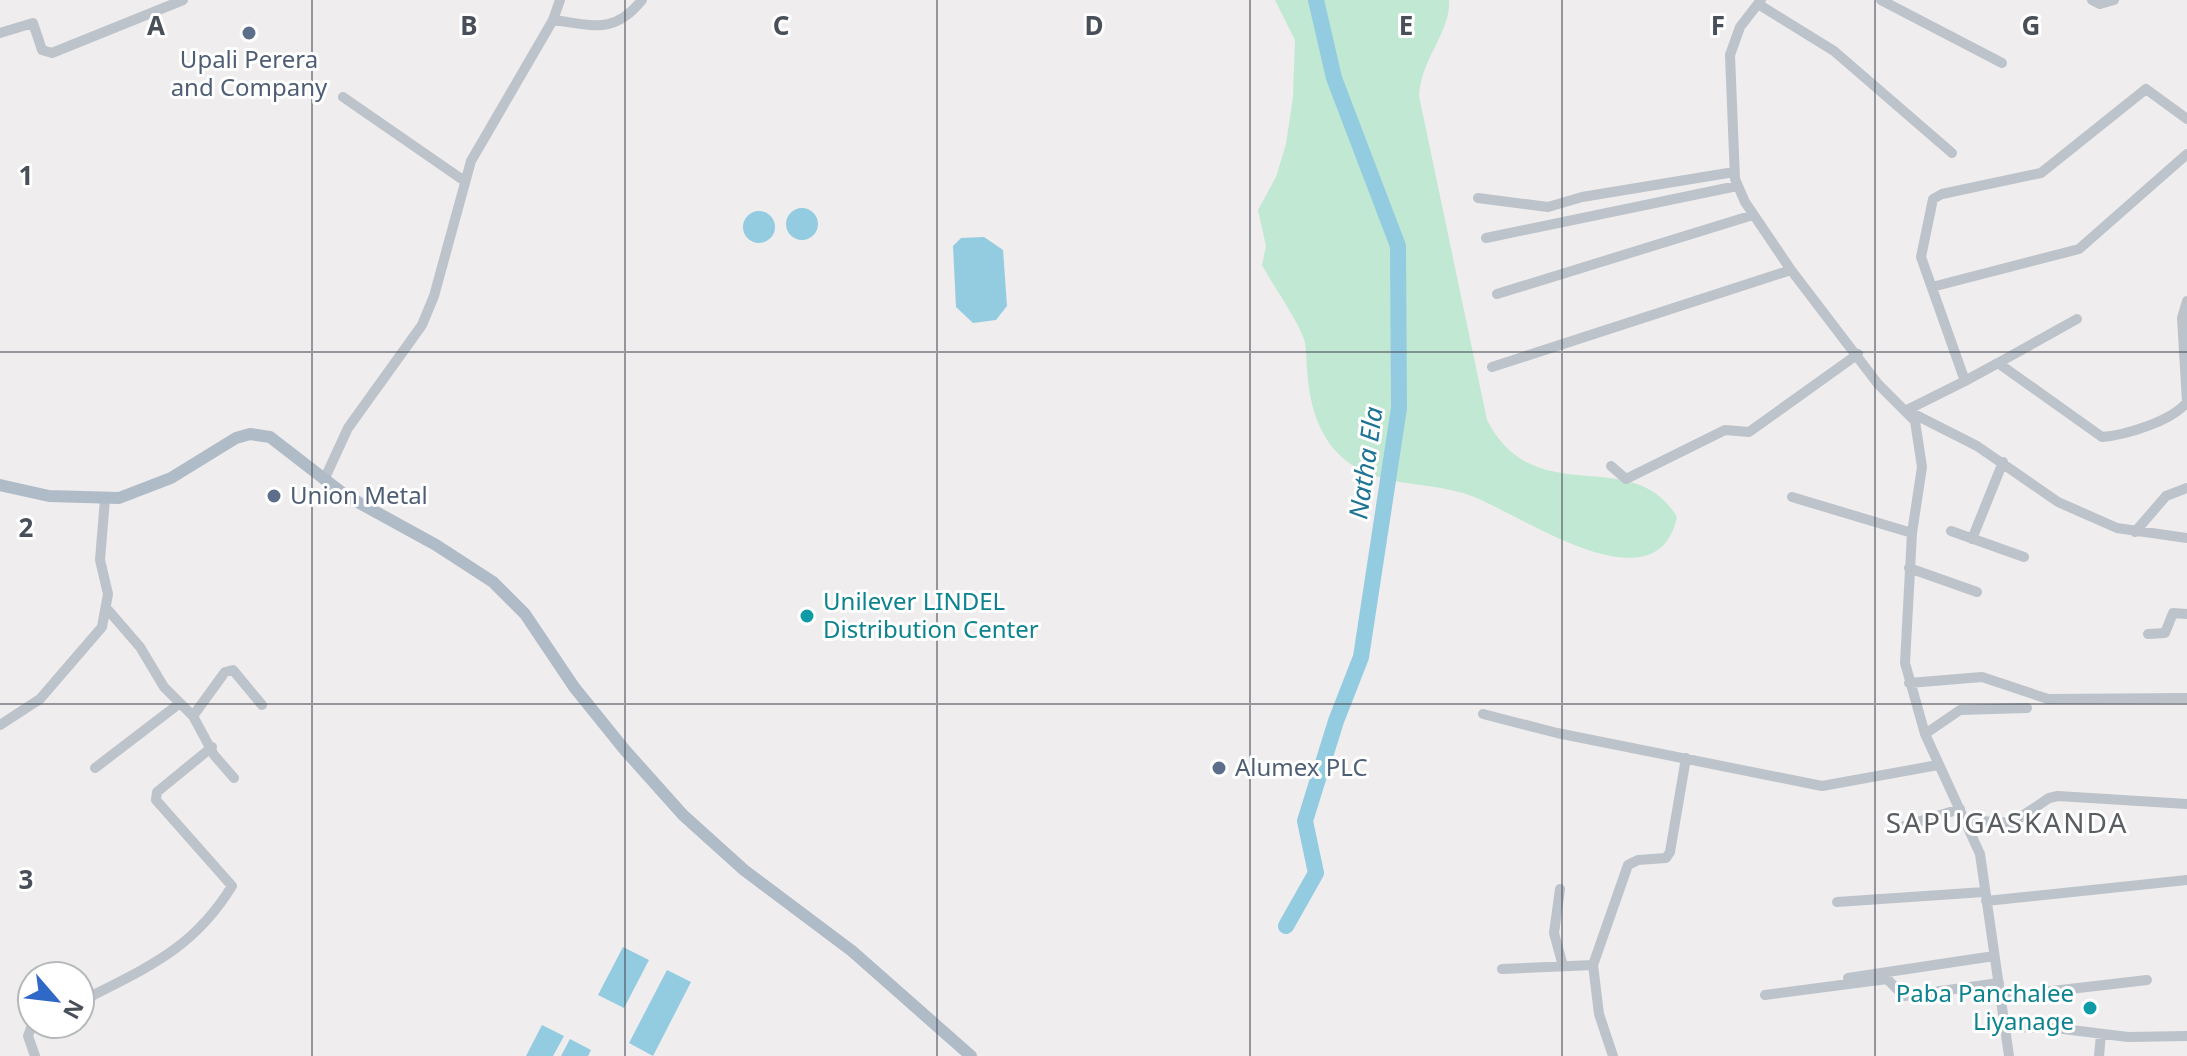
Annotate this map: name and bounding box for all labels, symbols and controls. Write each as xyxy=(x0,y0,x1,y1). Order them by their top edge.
text: A xyxy=(147,7,165,43)
text: B xyxy=(460,7,478,43)
text: C xyxy=(773,7,789,43)
text: D xyxy=(1084,7,1104,43)
text: E xyxy=(1399,7,1413,43)
text: F xyxy=(1711,7,1725,43)
text: G xyxy=(2022,7,2040,43)
marker: Upali Perera and Company xyxy=(240,24,258,42)
place label: Upali Perera and Company xyxy=(171,42,328,103)
text: 1 xyxy=(19,157,33,193)
water label: Natha Ela xyxy=(1339,404,1391,521)
place label: Union Metal xyxy=(290,478,428,511)
marker: Union Metal xyxy=(265,487,283,505)
text: 2 xyxy=(19,509,34,545)
place label: Unilever LINDEL Distribution Center xyxy=(823,584,1039,645)
marker: Unilever LINDEL Distribution Center xyxy=(798,607,816,625)
place label: Alumex PLC xyxy=(1235,750,1368,783)
marker: Alumex PLC xyxy=(1210,759,1228,777)
district label: SAPUGASKANDA xyxy=(1886,803,2128,841)
text: 3 xyxy=(19,861,33,897)
north arrow xyxy=(16,960,96,1040)
place label: Paba Panchalee Liyanage xyxy=(1896,976,2074,1037)
text: N xyxy=(57,995,92,1025)
marker: Paba Panchalee Liyanage xyxy=(2081,999,2099,1017)

